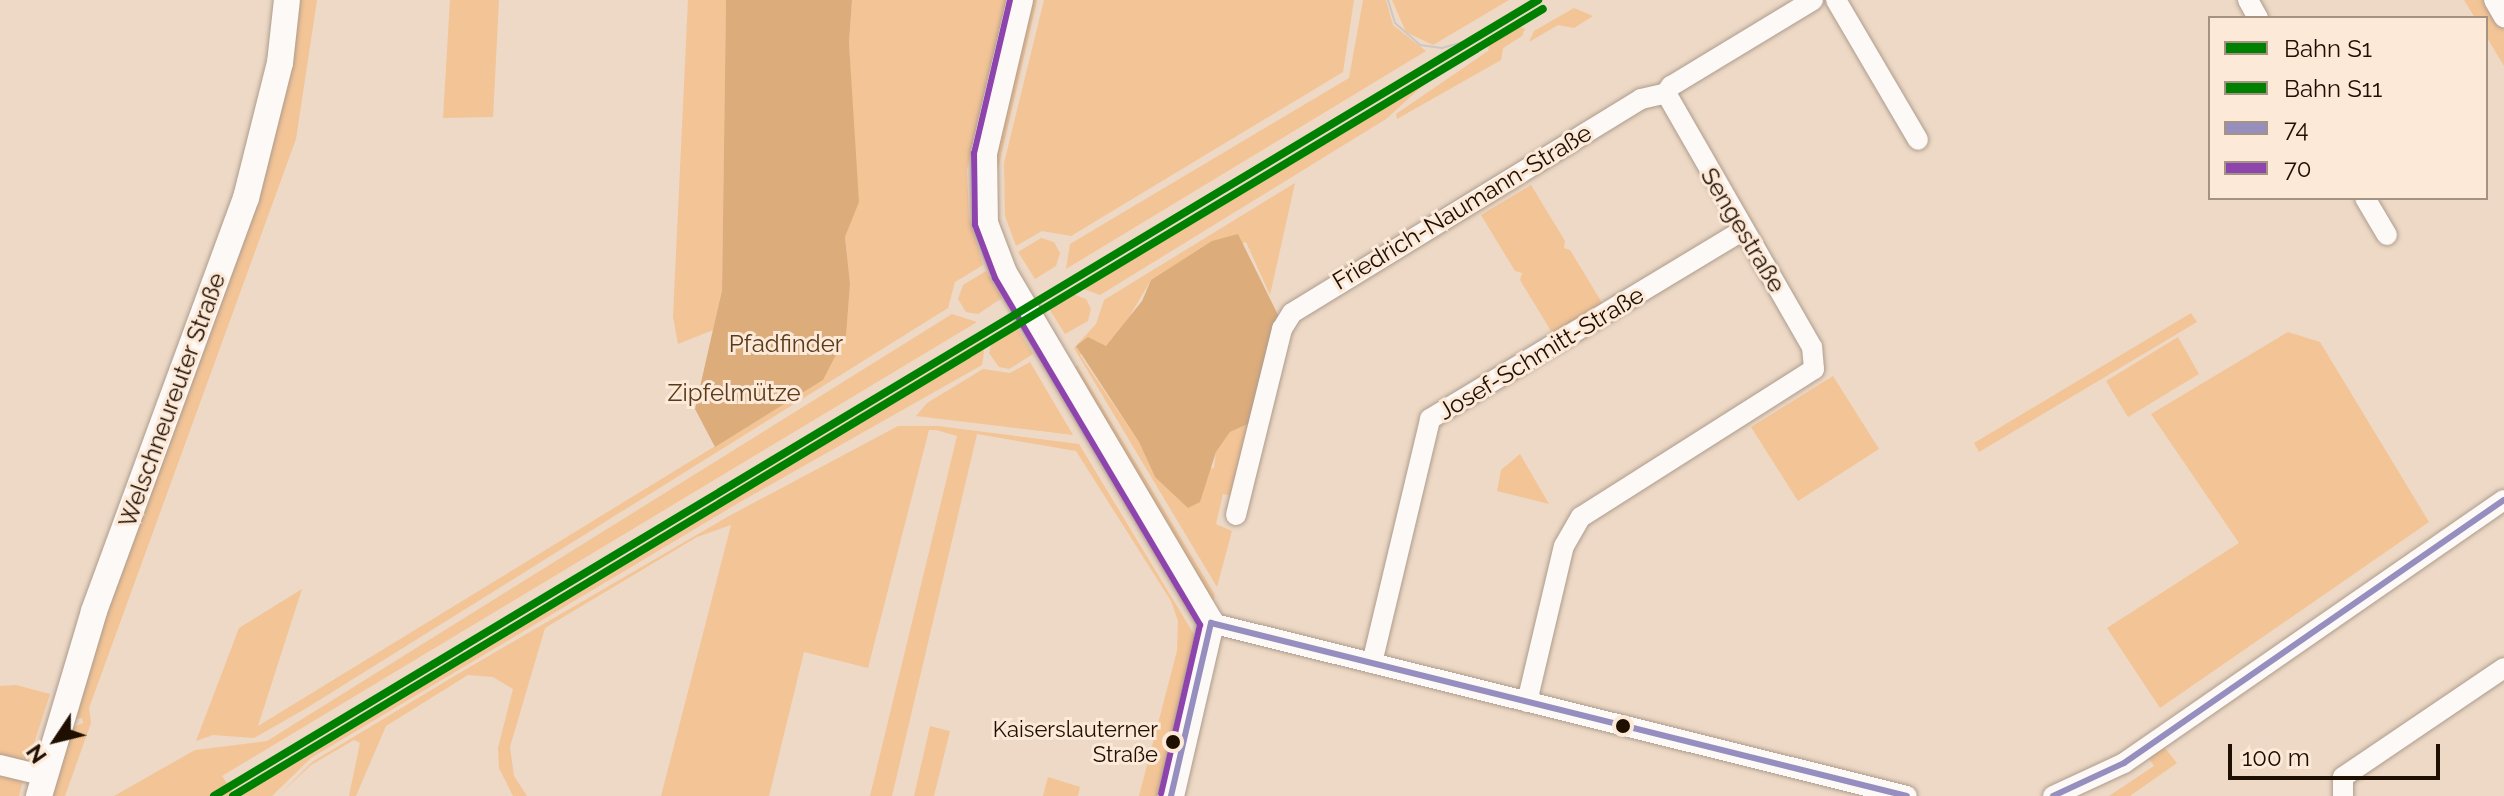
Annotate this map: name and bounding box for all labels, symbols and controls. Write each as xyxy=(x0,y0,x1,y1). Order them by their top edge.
legend xyxy=(2208,16,2488,200)
text: Bahn S1 xyxy=(2284,34,2372,63)
text: Bahn S11 xyxy=(2284,74,2382,103)
text: 74 xyxy=(2284,114,2309,143)
street label: Friedrich-Naumann-Straße xyxy=(1327,118,1597,296)
text: 70 xyxy=(2284,154,2311,183)
street label: Sengestraße xyxy=(1695,163,1791,297)
street label: Welschneureuter Straße xyxy=(112,269,232,531)
street label: Josef-Schmitt-Straße xyxy=(1433,280,1649,426)
park label: Pfadfinder xyxy=(729,330,843,358)
park label: Zipfelmütze xyxy=(667,379,801,407)
north arrow xyxy=(16,700,96,780)
place label: Kaiserslauterner Straße xyxy=(993,716,1158,768)
unlabelled marker xyxy=(1615,718,1631,734)
scale bar xyxy=(2232,728,2444,778)
marker: Kaiserslauterner Straße xyxy=(1165,734,1181,750)
text: N xyxy=(21,739,52,768)
text: 100 m xyxy=(2242,743,2310,772)

